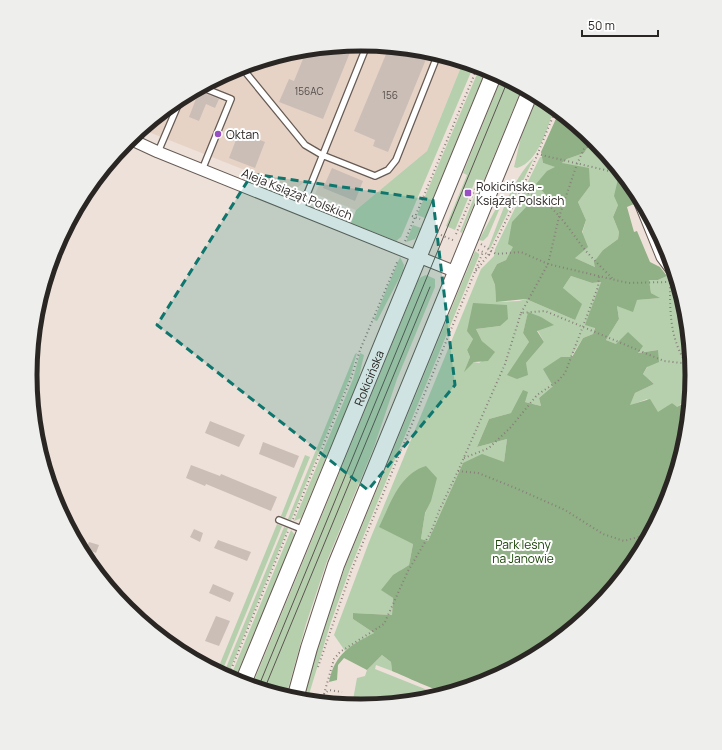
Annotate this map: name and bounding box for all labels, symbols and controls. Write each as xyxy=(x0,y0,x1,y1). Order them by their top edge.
scale bar xyxy=(582,12,658,38)
text: 50 m xyxy=(588,17,615,34)
house number: 156AC xyxy=(294,84,324,98)
house number: 156 xyxy=(382,88,398,102)
place label: Oktan xyxy=(226,126,259,143)
marker: Oktan xyxy=(213,129,223,139)
street label: Aleja Książąt Polskich xyxy=(239,164,355,224)
place label: Rokicińska - Książąt Polskich xyxy=(476,178,564,209)
marker: Rokicińska - Książąt Polskich xyxy=(463,188,473,198)
street label: Rokicińska xyxy=(350,347,388,408)
park label: Park leśny na Janowie xyxy=(492,536,554,567)

